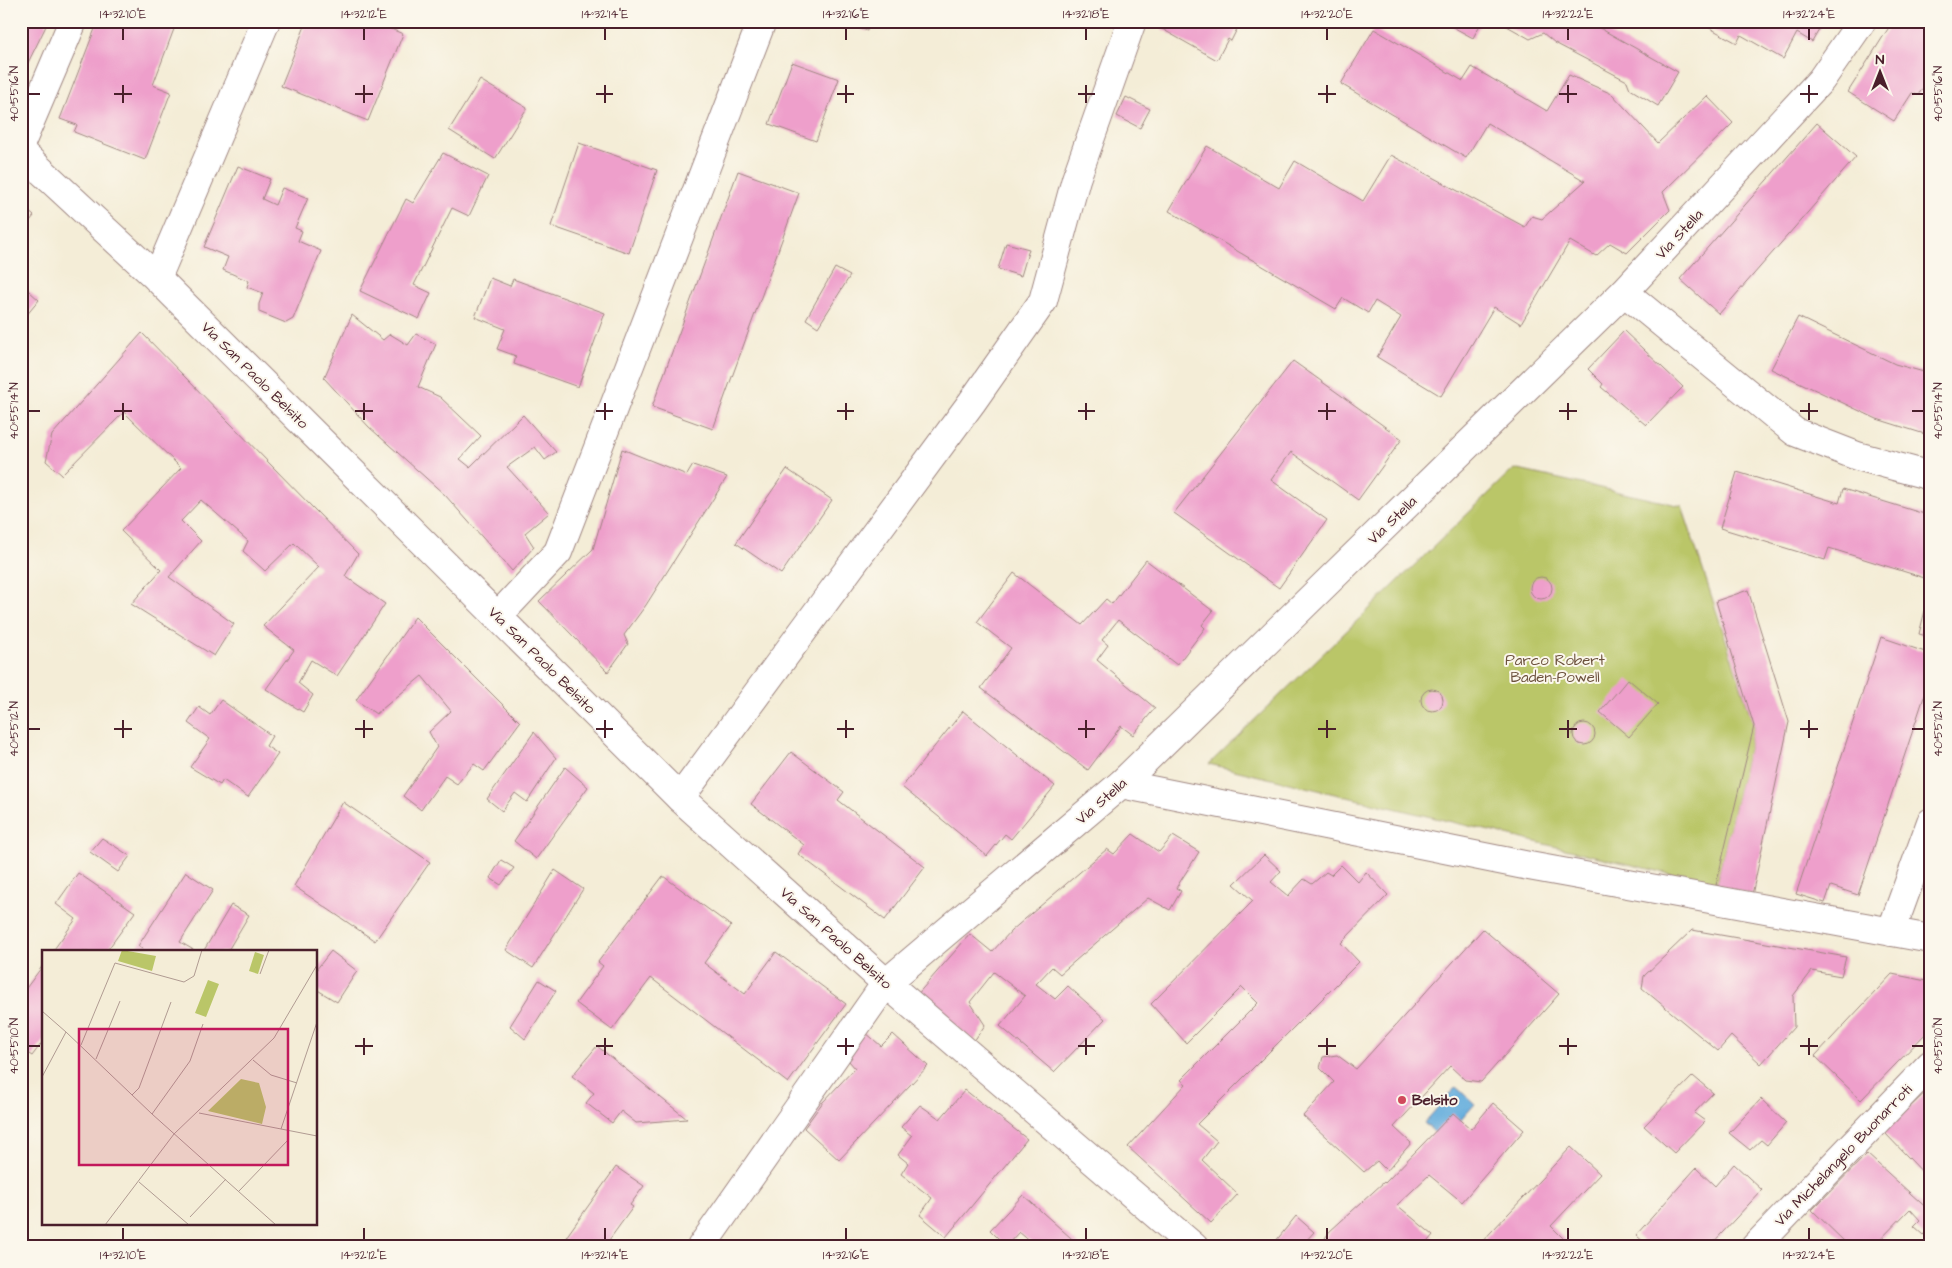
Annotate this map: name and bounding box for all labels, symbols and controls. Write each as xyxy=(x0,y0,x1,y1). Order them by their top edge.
text: 14°32'10"E xyxy=(100,6,146,23)
text: 14°32'12"E xyxy=(341,6,387,23)
text: 14°32'14"E xyxy=(582,6,628,23)
text: 14°32'16"E xyxy=(823,6,869,23)
text: 14°32'18"E xyxy=(1063,6,1109,23)
text: 14°32'20"E xyxy=(1301,6,1353,23)
text: 14°32'22"E xyxy=(1543,6,1593,23)
text: 14°32'24"E xyxy=(1783,6,1835,23)
north arrow xyxy=(1854,48,1904,98)
text: N xyxy=(1876,50,1885,70)
text: 40°55'16"N xyxy=(6,65,23,122)
text: 40°55'16"N xyxy=(1930,65,1947,122)
street label: Via Stella xyxy=(1651,204,1708,264)
street label: Via San Paolo Belsito xyxy=(196,317,313,434)
text: 40°55'14"N xyxy=(6,382,23,440)
text: 40°55'14"N xyxy=(1930,382,1947,440)
street label: Via Stella xyxy=(1363,491,1422,549)
street label: Via San Paolo Belsito xyxy=(483,602,600,719)
park label: Parco Robert Baden-Powell xyxy=(1505,650,1605,688)
text: 40°55'12"N xyxy=(6,700,23,757)
text: 40°55'12"N xyxy=(1930,700,1947,757)
street label: Via Stella xyxy=(1071,773,1132,829)
street label: Via San Paolo Belsito xyxy=(775,882,897,995)
inset map xyxy=(42,950,318,1226)
text: 40°55'10"N xyxy=(6,1017,23,1074)
text: 40°55'10"N xyxy=(1930,1017,1947,1074)
street label: Via Michelangelo Buonarroti xyxy=(1770,1079,1918,1232)
place label: Belsito xyxy=(1412,1090,1458,1111)
marker: Belsito xyxy=(1396,1094,1408,1106)
text: 14°32'10"E xyxy=(100,1247,146,1264)
text: 14°32'12"E xyxy=(341,1247,387,1264)
text: 14°32'14"E xyxy=(582,1247,628,1264)
text: 14°32'16"E xyxy=(823,1247,869,1264)
text: 14°32'18"E xyxy=(1063,1247,1109,1264)
text: 14°32'20"E xyxy=(1301,1247,1353,1264)
text: 14°32'22"E xyxy=(1543,1247,1593,1264)
text: 14°32'24"E xyxy=(1783,1247,1835,1264)

